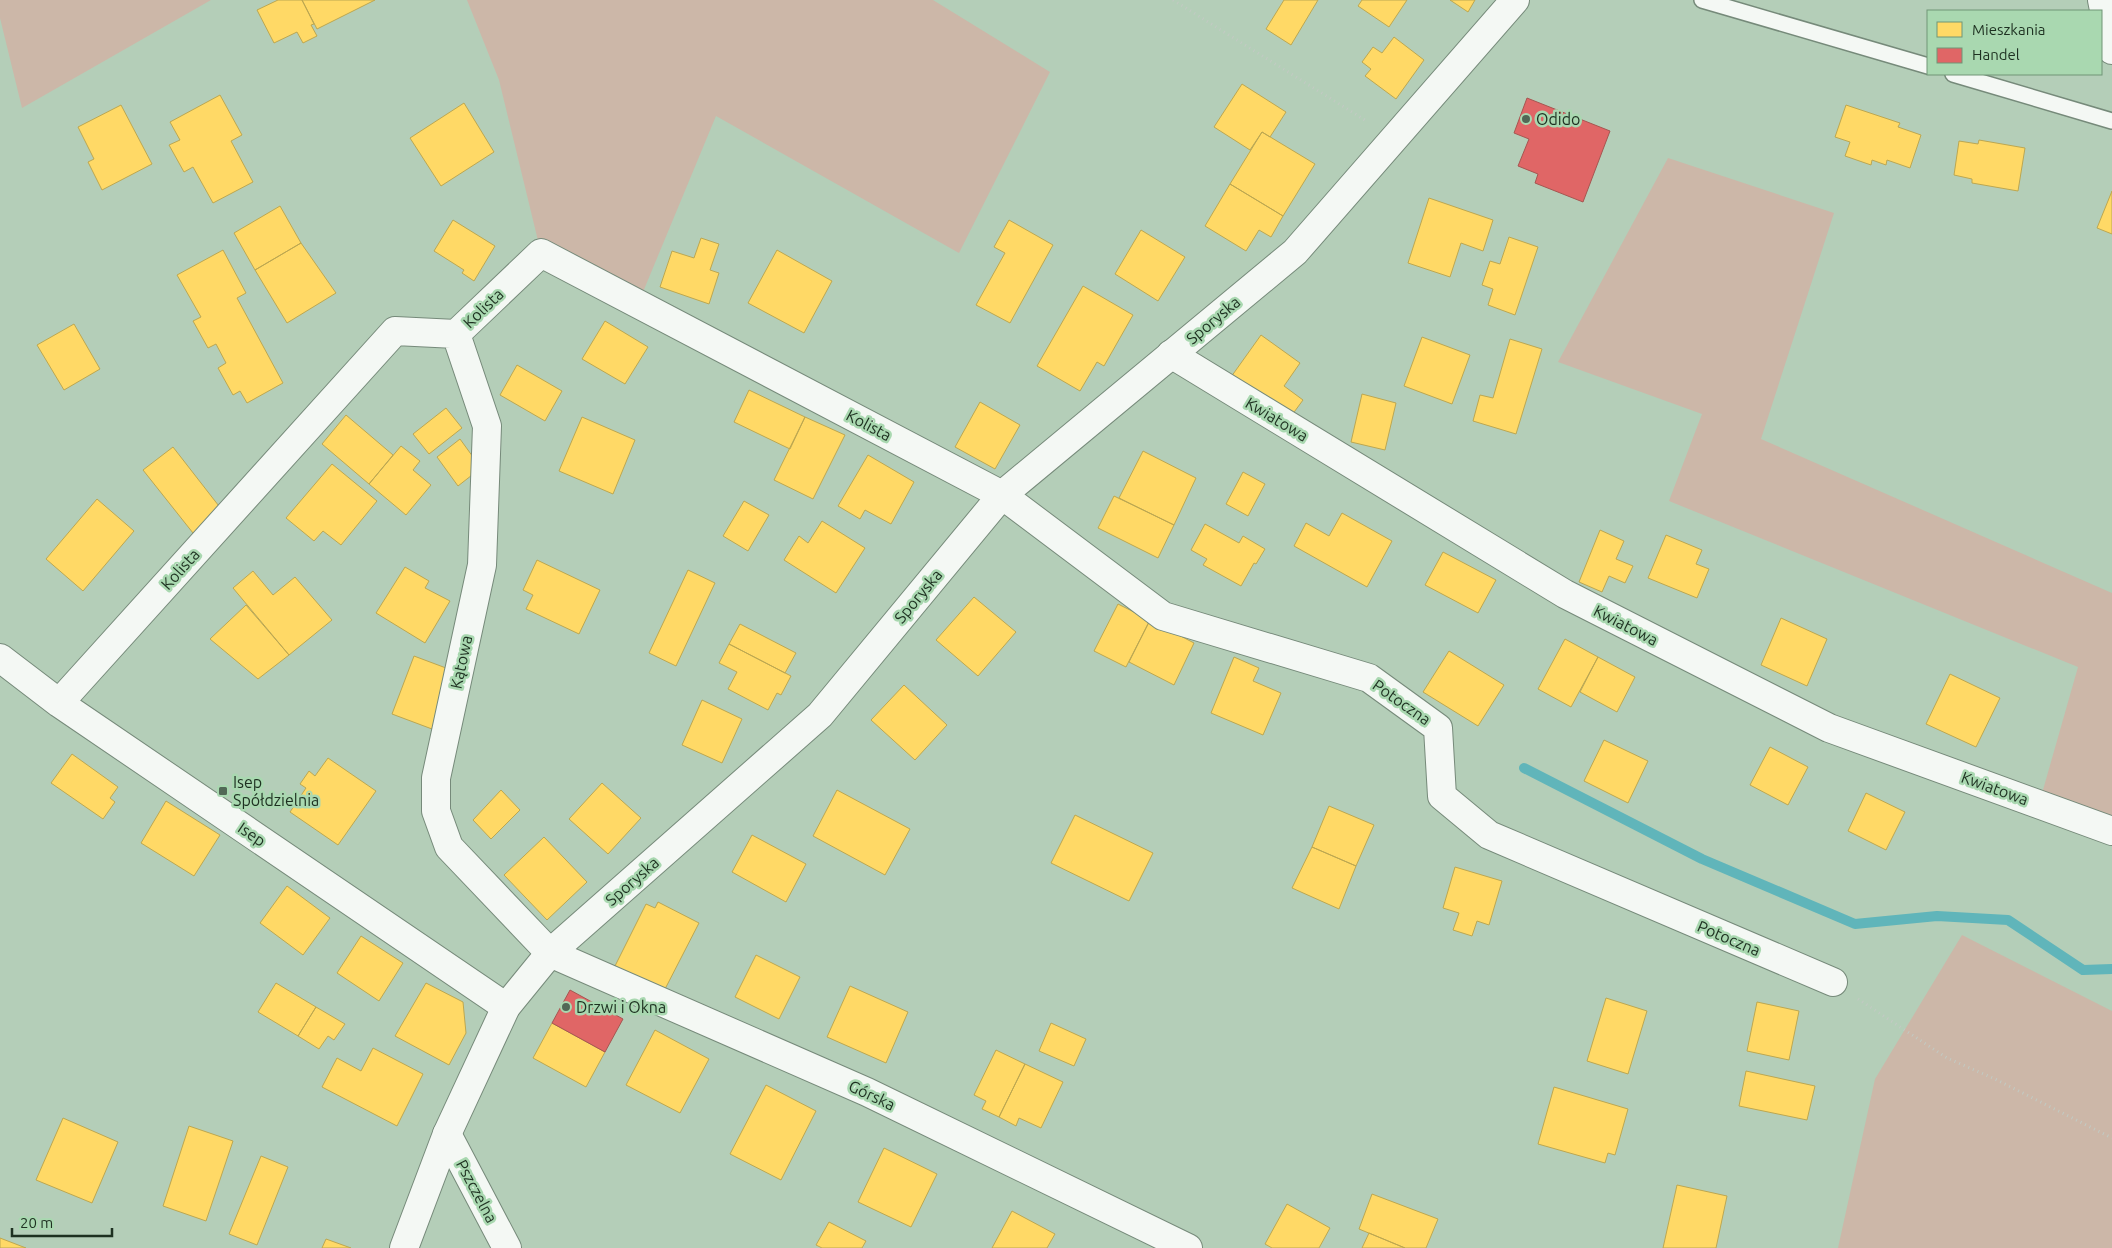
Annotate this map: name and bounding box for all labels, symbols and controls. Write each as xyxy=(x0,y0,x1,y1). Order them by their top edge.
legend xyxy=(1927,10,2102,75)
text: Mieszkania xyxy=(1972,21,2046,38)
text: Handel xyxy=(1972,46,2020,63)
place label: Odido xyxy=(1536,110,1580,128)
marker: Odido xyxy=(1520,113,1532,125)
street label: Kolista xyxy=(459,285,507,331)
street label: Sporyska xyxy=(1183,292,1243,348)
street label: Kwiatowa xyxy=(1242,393,1312,445)
street label: Kolista xyxy=(843,406,895,444)
street label: Kolista xyxy=(157,545,203,593)
street label: Sporyska xyxy=(890,566,946,626)
street label: Kwiatowa xyxy=(1591,601,1661,649)
street label: Kątowa xyxy=(447,634,475,690)
street label: Potoczna xyxy=(1370,676,1434,728)
street label: Kwiatowa xyxy=(1959,768,2031,808)
place label: Isep Spółdzielnia xyxy=(233,773,319,809)
marker: Isep Spółdzielnia xyxy=(217,785,229,797)
street label: Isep xyxy=(235,818,269,850)
street label: Sporyska xyxy=(602,853,662,909)
street label: Potoczna xyxy=(1695,917,1763,959)
place label: Drzwi i Okna xyxy=(576,998,666,1016)
marker: Drzwi i Okna xyxy=(560,1001,572,1013)
street label: Górska xyxy=(846,1076,898,1114)
street label: Pszczelna xyxy=(453,1156,501,1226)
scale bar xyxy=(12,1206,112,1238)
text: 20 m xyxy=(20,1214,53,1231)

